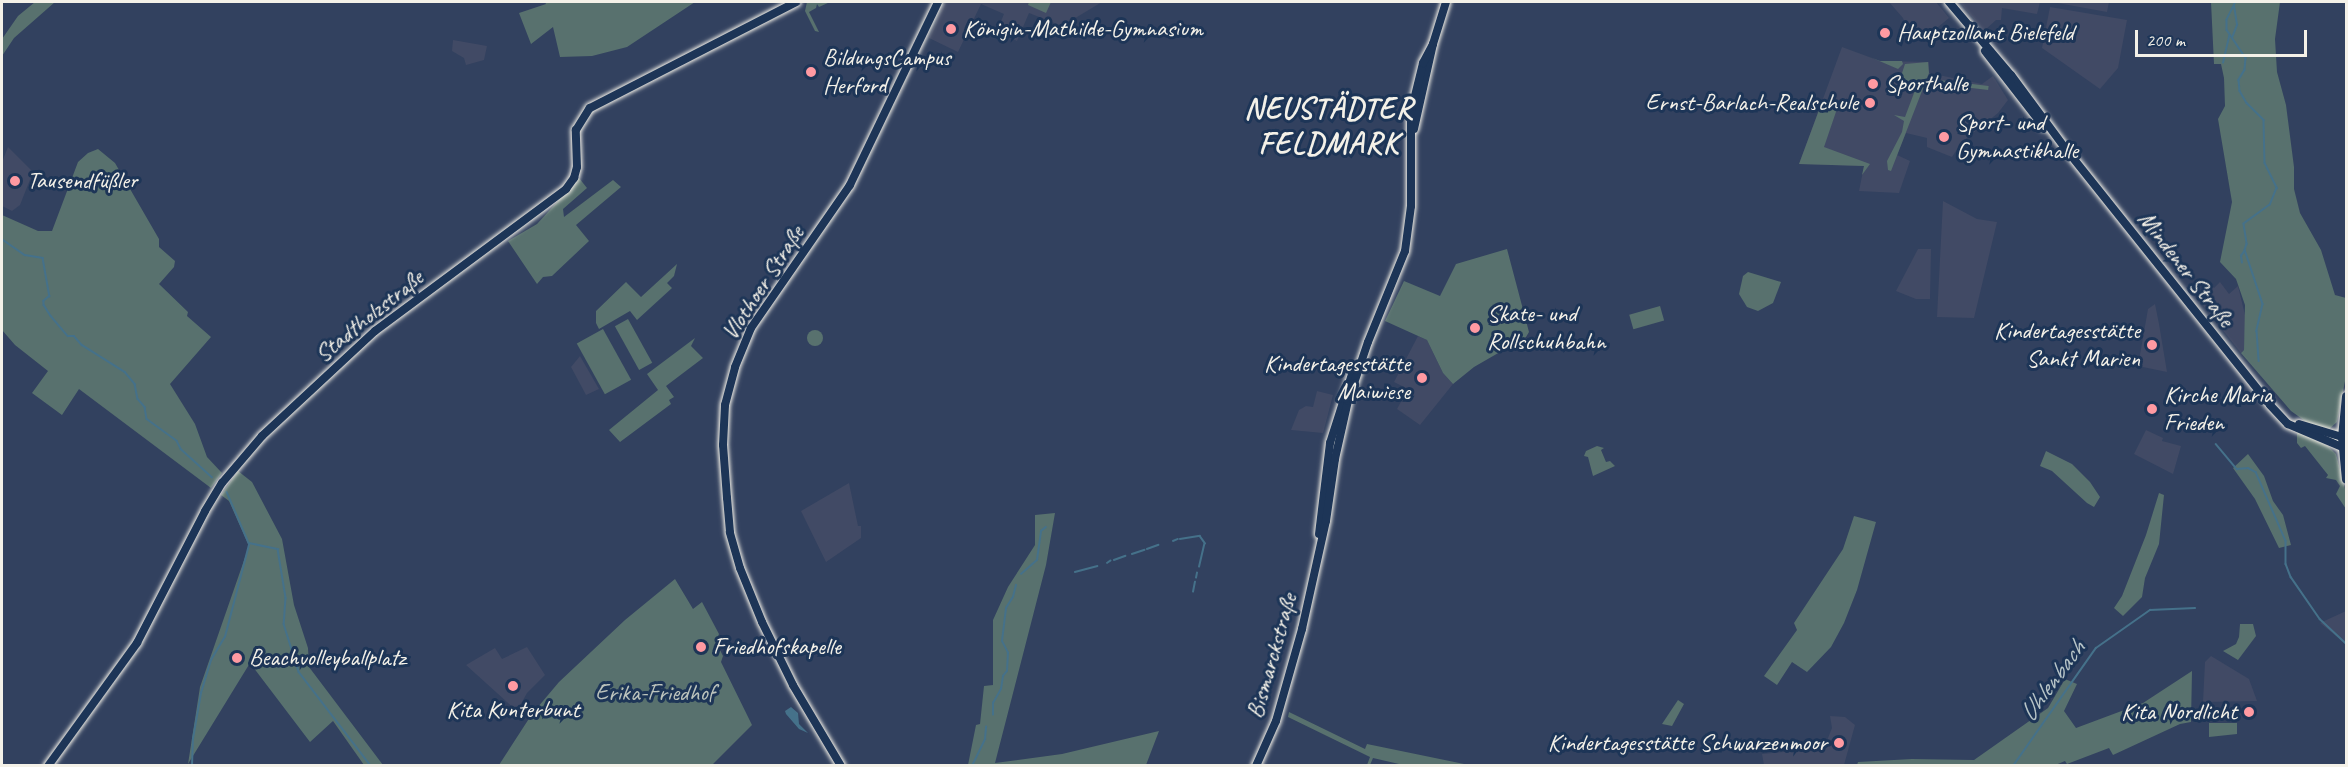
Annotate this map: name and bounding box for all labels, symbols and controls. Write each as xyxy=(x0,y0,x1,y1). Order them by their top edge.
place label: Königin-Mathilde-Gymnasium xyxy=(963,15,1203,43)
scale bar xyxy=(2138,18,2310,56)
place label: Hauptzollamt Bielefeld xyxy=(1897,19,2074,47)
marker: Königin-Mathilde-Gymnasium xyxy=(944,22,958,36)
marker: Hauptzollamt Bielefeld xyxy=(1878,26,1892,40)
text: 200 m xyxy=(2146,29,2185,51)
place label: BildungsCampus Herford xyxy=(823,44,951,100)
marker: BildungsCampus Herford xyxy=(804,65,818,79)
place label: Sporthalle xyxy=(1885,70,1967,98)
marker: Sporthalle xyxy=(1866,77,1880,91)
place label: Ernst-Barlach-Realschule xyxy=(1646,89,1858,117)
district label: NEUSTÄDTER FELDMARK xyxy=(1244,90,1414,160)
marker: Ernst-Barlach-Realschule xyxy=(1863,96,1877,110)
place label: Sport- und Gymnastikhalle xyxy=(1956,109,2078,165)
marker: Sport- und Gymnastikhalle xyxy=(1937,130,1951,144)
place label: Tausendfüßler xyxy=(27,167,137,195)
marker: Tausendfüßler xyxy=(8,174,22,188)
street label: Mindener Straße xyxy=(2132,205,2240,333)
street label: Vlothoer Straße xyxy=(715,220,811,346)
street label: Stadtholzstraße xyxy=(309,264,429,368)
place label: Skate- und Rollschuhbahn xyxy=(1487,300,1606,356)
place label: Kindertagesstätte Sankt Marien xyxy=(1994,317,2140,373)
marker: Skate- und Rollschuhbahn xyxy=(1468,321,1482,335)
marker: Kindertagesstätte Sankt Marien xyxy=(2145,338,2159,352)
place label: Kindertagesstätte Maiwiese xyxy=(1264,350,1410,406)
marker: Kindertagesstätte Maiwiese xyxy=(1415,371,1429,385)
place label: Kirche Maria Frieden xyxy=(2164,381,2273,437)
marker: Kirche Maria Frieden xyxy=(2145,402,2159,416)
street label: Bismarckstraße xyxy=(1240,590,1304,722)
place label: Friedhofskapelle xyxy=(713,633,841,661)
water label: Uhlenbach xyxy=(2012,634,2092,728)
marker: Friedhofskapelle xyxy=(694,640,708,654)
place label: Beachvolleyballplatz xyxy=(249,644,405,672)
marker: Beachvolleyballplatz xyxy=(230,651,244,665)
marker: Kita Kunterbunt xyxy=(506,679,520,693)
park label: Erika-Friedhof xyxy=(595,679,715,707)
place label: Kita Kunterbunt xyxy=(447,696,579,724)
place label: Kita Nordlicht xyxy=(2120,698,2237,726)
marker: Kita Nordlicht xyxy=(2242,705,2256,719)
place label: Kindertagesstätte Schwarzenmoor xyxy=(1548,729,1827,757)
marker: Kindertagesstätte Schwarzenmoor xyxy=(1832,736,1846,750)

